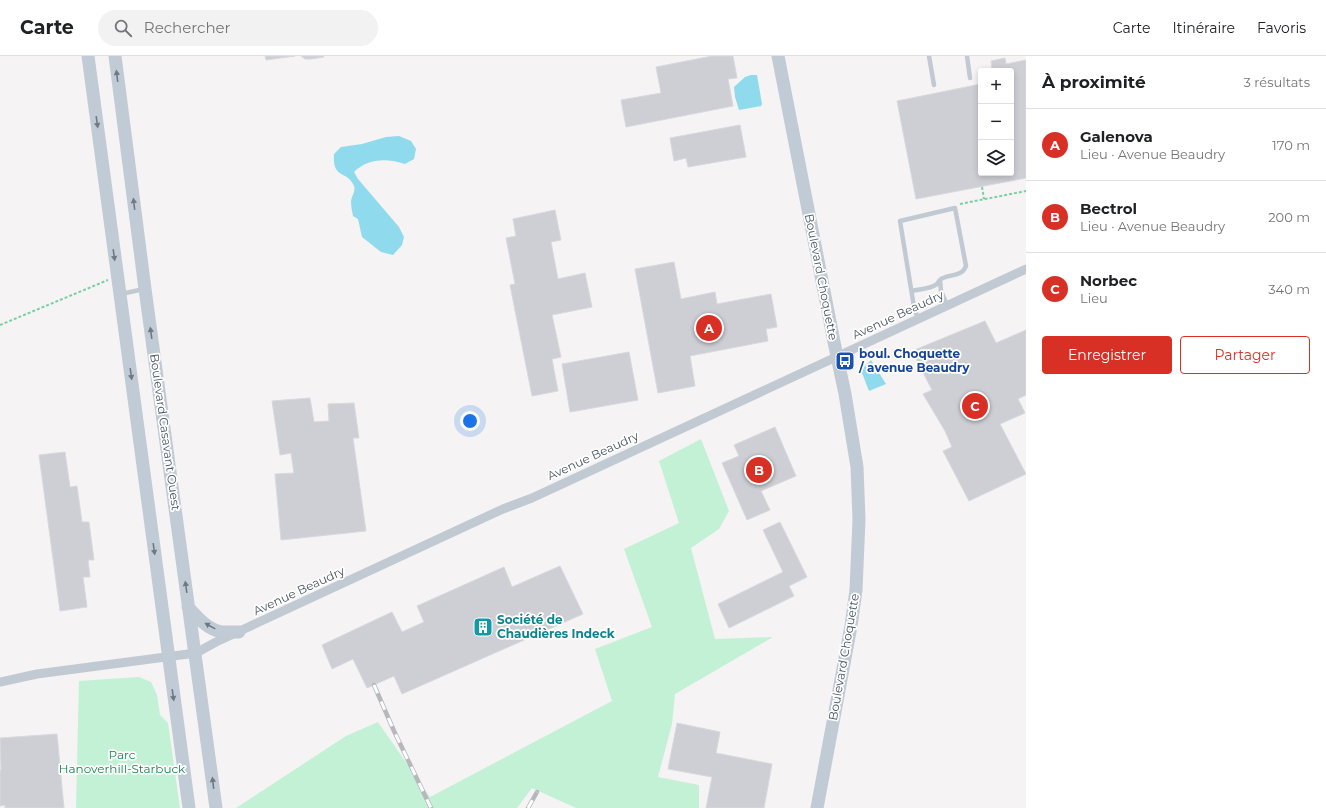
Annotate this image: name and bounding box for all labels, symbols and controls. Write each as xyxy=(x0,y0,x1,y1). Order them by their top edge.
search box xyxy=(98,10,378,46)
text: Carte xyxy=(20,16,74,39)
icon: search xyxy=(112,17,134,39)
text: Rechercher xyxy=(144,18,231,37)
text: Carte xyxy=(1113,19,1150,37)
text: Itinéraire xyxy=(1172,19,1235,37)
text: Favoris xyxy=(1257,19,1306,37)
map controls xyxy=(978,68,1014,176)
button: + xyxy=(978,68,1014,104)
one-way arrow xyxy=(114,70,120,82)
text: À proximité xyxy=(1042,72,1146,92)
text: 3 résultats xyxy=(1244,74,1310,90)
button: − xyxy=(978,104,1014,140)
one-way arrow xyxy=(94,116,100,128)
text: Galenova xyxy=(1080,127,1153,146)
text: A xyxy=(1050,137,1060,153)
text: 170 m xyxy=(1272,137,1310,153)
button: layers xyxy=(978,140,1014,176)
text: Lieu · Avenue Beaudry xyxy=(1080,146,1225,162)
one-way arrow xyxy=(131,198,137,211)
text: Bectrol xyxy=(1080,199,1137,218)
text: B xyxy=(1050,209,1060,225)
text: 200 m xyxy=(1268,209,1310,225)
street label: Boulevard Choquette xyxy=(802,212,841,341)
text: Lieu · Avenue Beaudry xyxy=(1080,218,1225,234)
one-way arrow xyxy=(111,249,117,261)
text: Norbec xyxy=(1080,271,1137,290)
text: C xyxy=(1050,281,1060,297)
text: 340 m xyxy=(1268,281,1310,297)
street label: Avenue Beaudry xyxy=(850,287,946,342)
text: Lieu xyxy=(1080,290,1108,306)
pin: A xyxy=(696,313,722,343)
one-way arrow xyxy=(148,327,154,339)
button: Enregistrer xyxy=(1042,336,1172,374)
button: Partager xyxy=(1180,336,1310,374)
place label: boul. Choquette / avenue Beaudry xyxy=(858,346,970,375)
bus stop icon: boul. Choquette / avenue Beaudry xyxy=(834,350,856,372)
street label: Boulevard Casavant Ouest xyxy=(147,353,184,511)
one-way arrow xyxy=(127,368,134,380)
pin: C xyxy=(962,391,988,421)
your location xyxy=(460,411,480,431)
street label: Avenue Beaudry xyxy=(545,428,641,483)
pin: B xyxy=(746,455,772,485)
one-way arrow xyxy=(151,543,157,555)
street label: Avenue Beaudry xyxy=(251,563,347,618)
one-way arrow xyxy=(182,581,189,593)
street label: Boulevard Choquette xyxy=(825,592,862,721)
place label: Société de Chaudières Indeck xyxy=(497,612,615,641)
building icon: Société de Chaudières Indeck xyxy=(472,616,494,638)
one-way arrow xyxy=(204,623,216,629)
one-way arrow xyxy=(170,689,177,701)
park label: Parc Hanoverhill-Starbuck xyxy=(59,747,186,776)
one-way arrow xyxy=(210,777,216,789)

